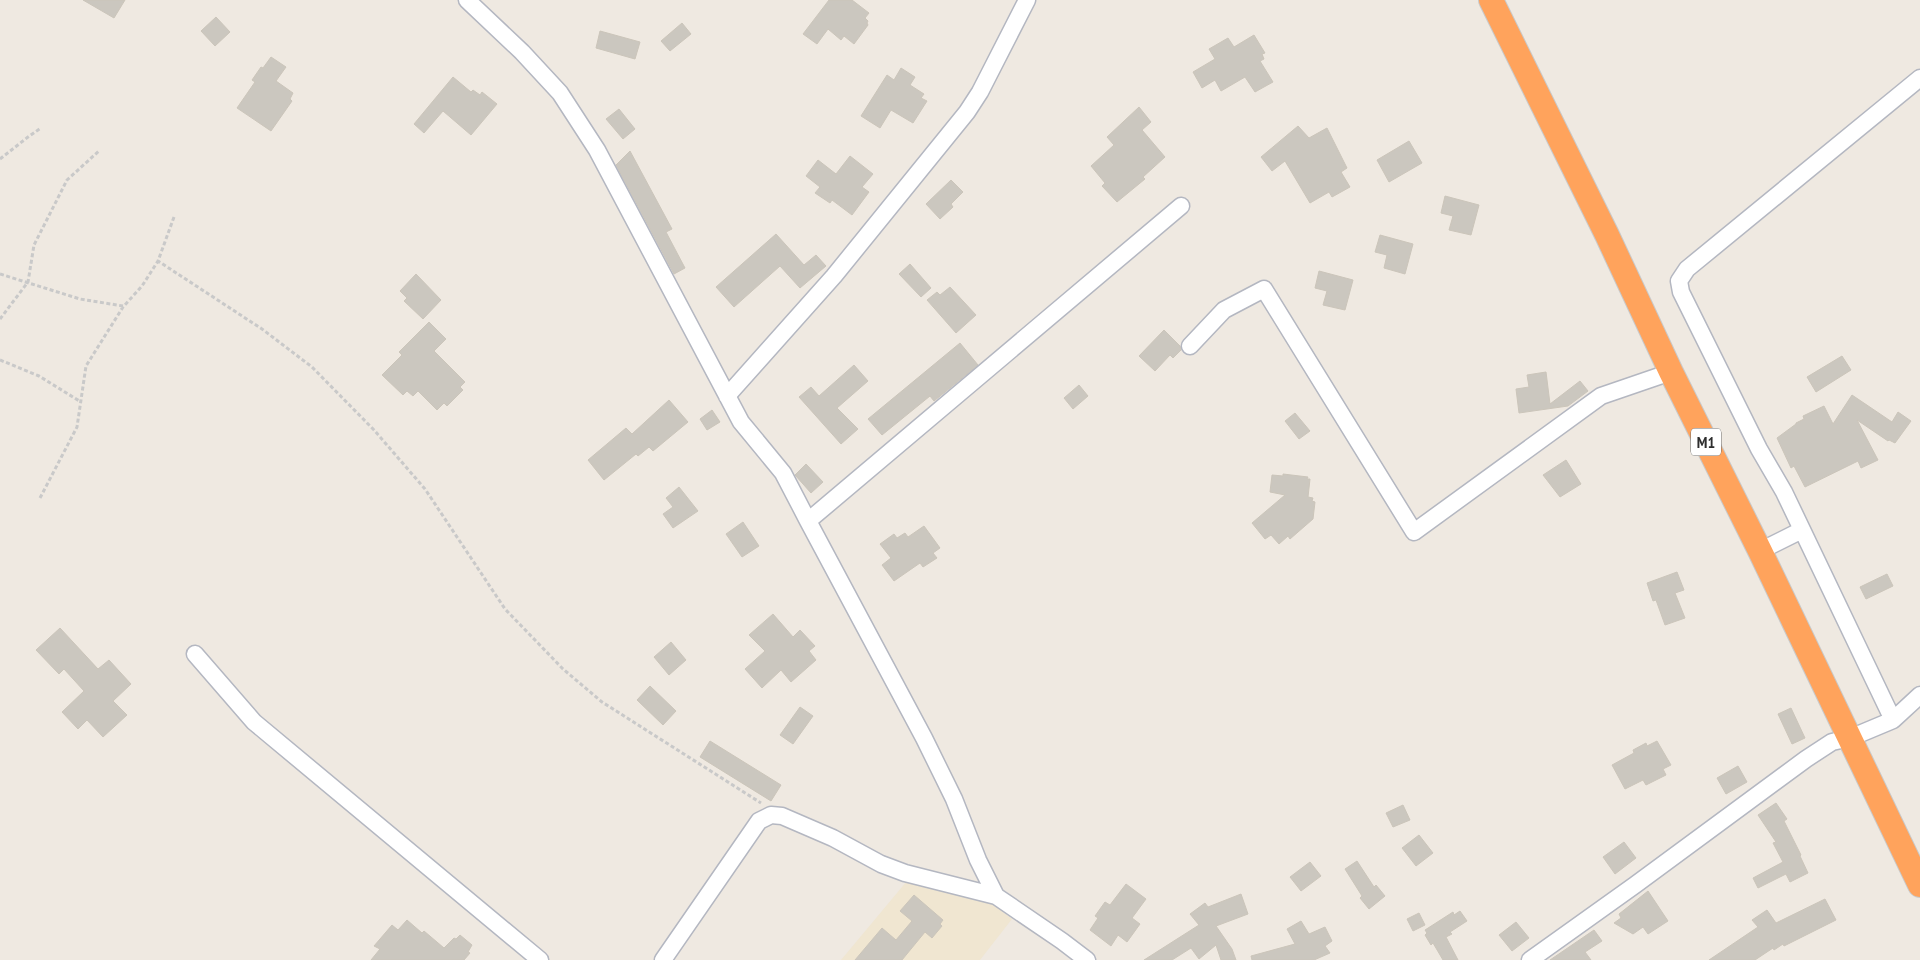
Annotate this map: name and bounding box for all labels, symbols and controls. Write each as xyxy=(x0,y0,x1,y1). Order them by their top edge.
road number: M1 xyxy=(1691,428,1721,456)

